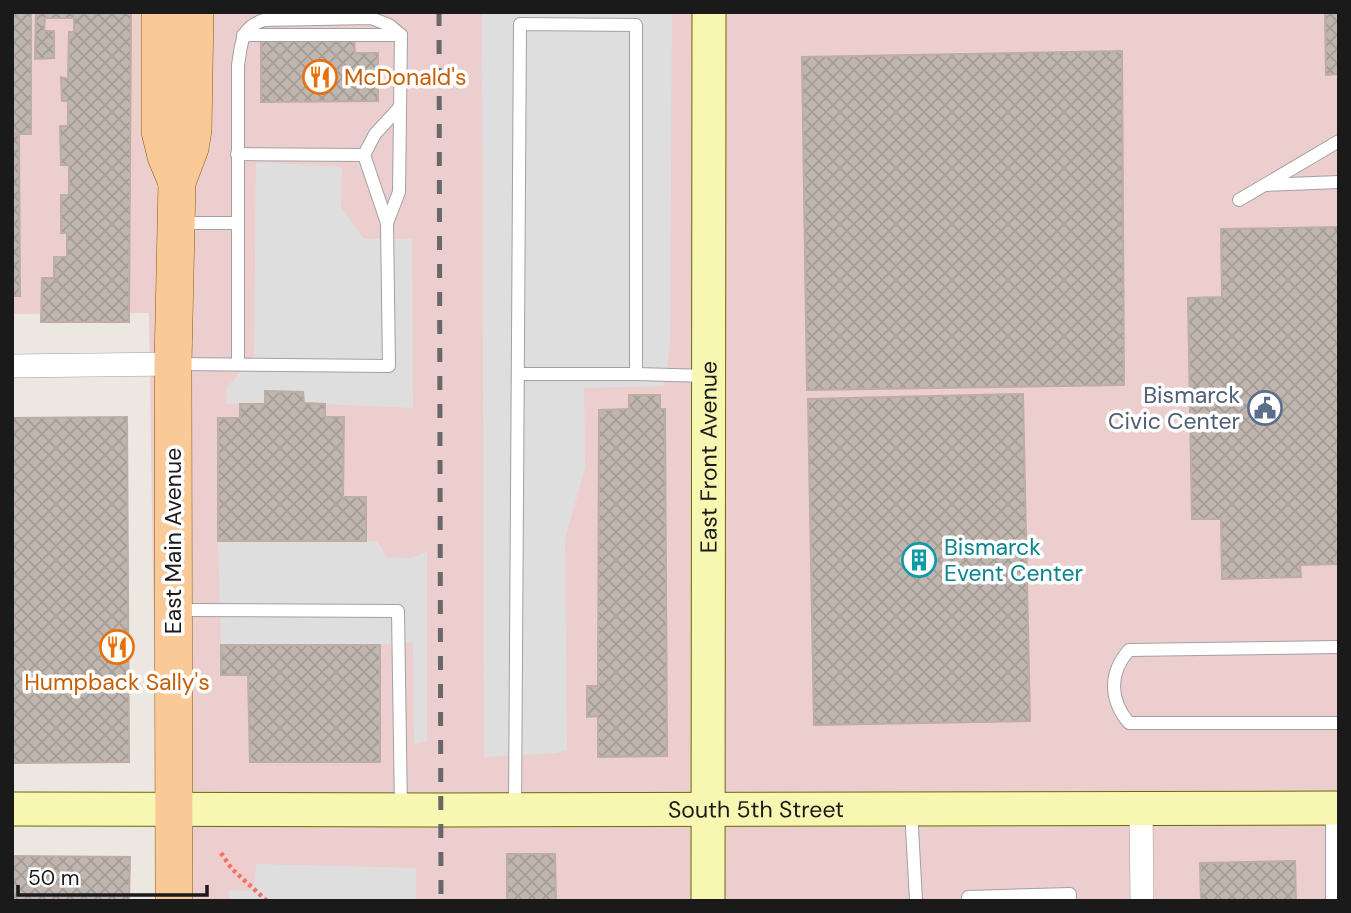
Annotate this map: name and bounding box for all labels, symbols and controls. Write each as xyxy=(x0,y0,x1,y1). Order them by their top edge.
restaurant icon: McDonald's xyxy=(301,58,339,96)
place label: McDonald's xyxy=(344,62,466,92)
street label: East Front Avenue xyxy=(693,361,724,553)
place label: Bismarck Civic Center xyxy=(1108,380,1240,436)
public building icon: Bismarck Civic Center xyxy=(1246,389,1284,427)
street label: East Main Avenue xyxy=(158,448,188,634)
place label: Bismarck Event Center xyxy=(944,532,1083,588)
building icon: Bismarck Event Center xyxy=(900,541,938,579)
restaurant icon: Humpback Sally's xyxy=(98,628,136,666)
place label: Humpback Sally's xyxy=(24,667,210,697)
street label: South 5th Street xyxy=(668,794,844,824)
scale bar xyxy=(18,853,206,897)
text: 50 m xyxy=(28,864,79,892)

